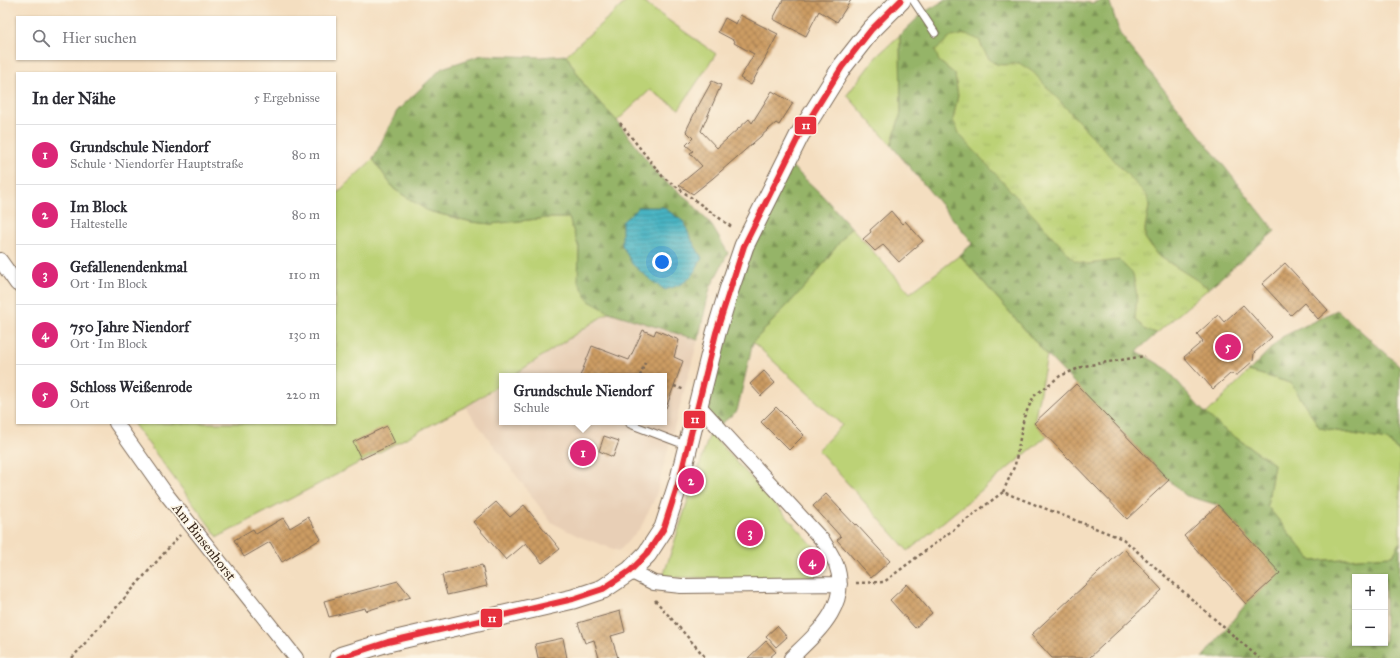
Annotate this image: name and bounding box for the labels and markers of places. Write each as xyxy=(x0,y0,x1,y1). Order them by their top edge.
pin: 5 xyxy=(1215,332,1241,362)
pin: 1 xyxy=(570,438,596,468)
pin: 2 xyxy=(678,466,704,496)
pin: 3 xyxy=(737,518,763,548)
pin: 4 xyxy=(799,547,825,577)

